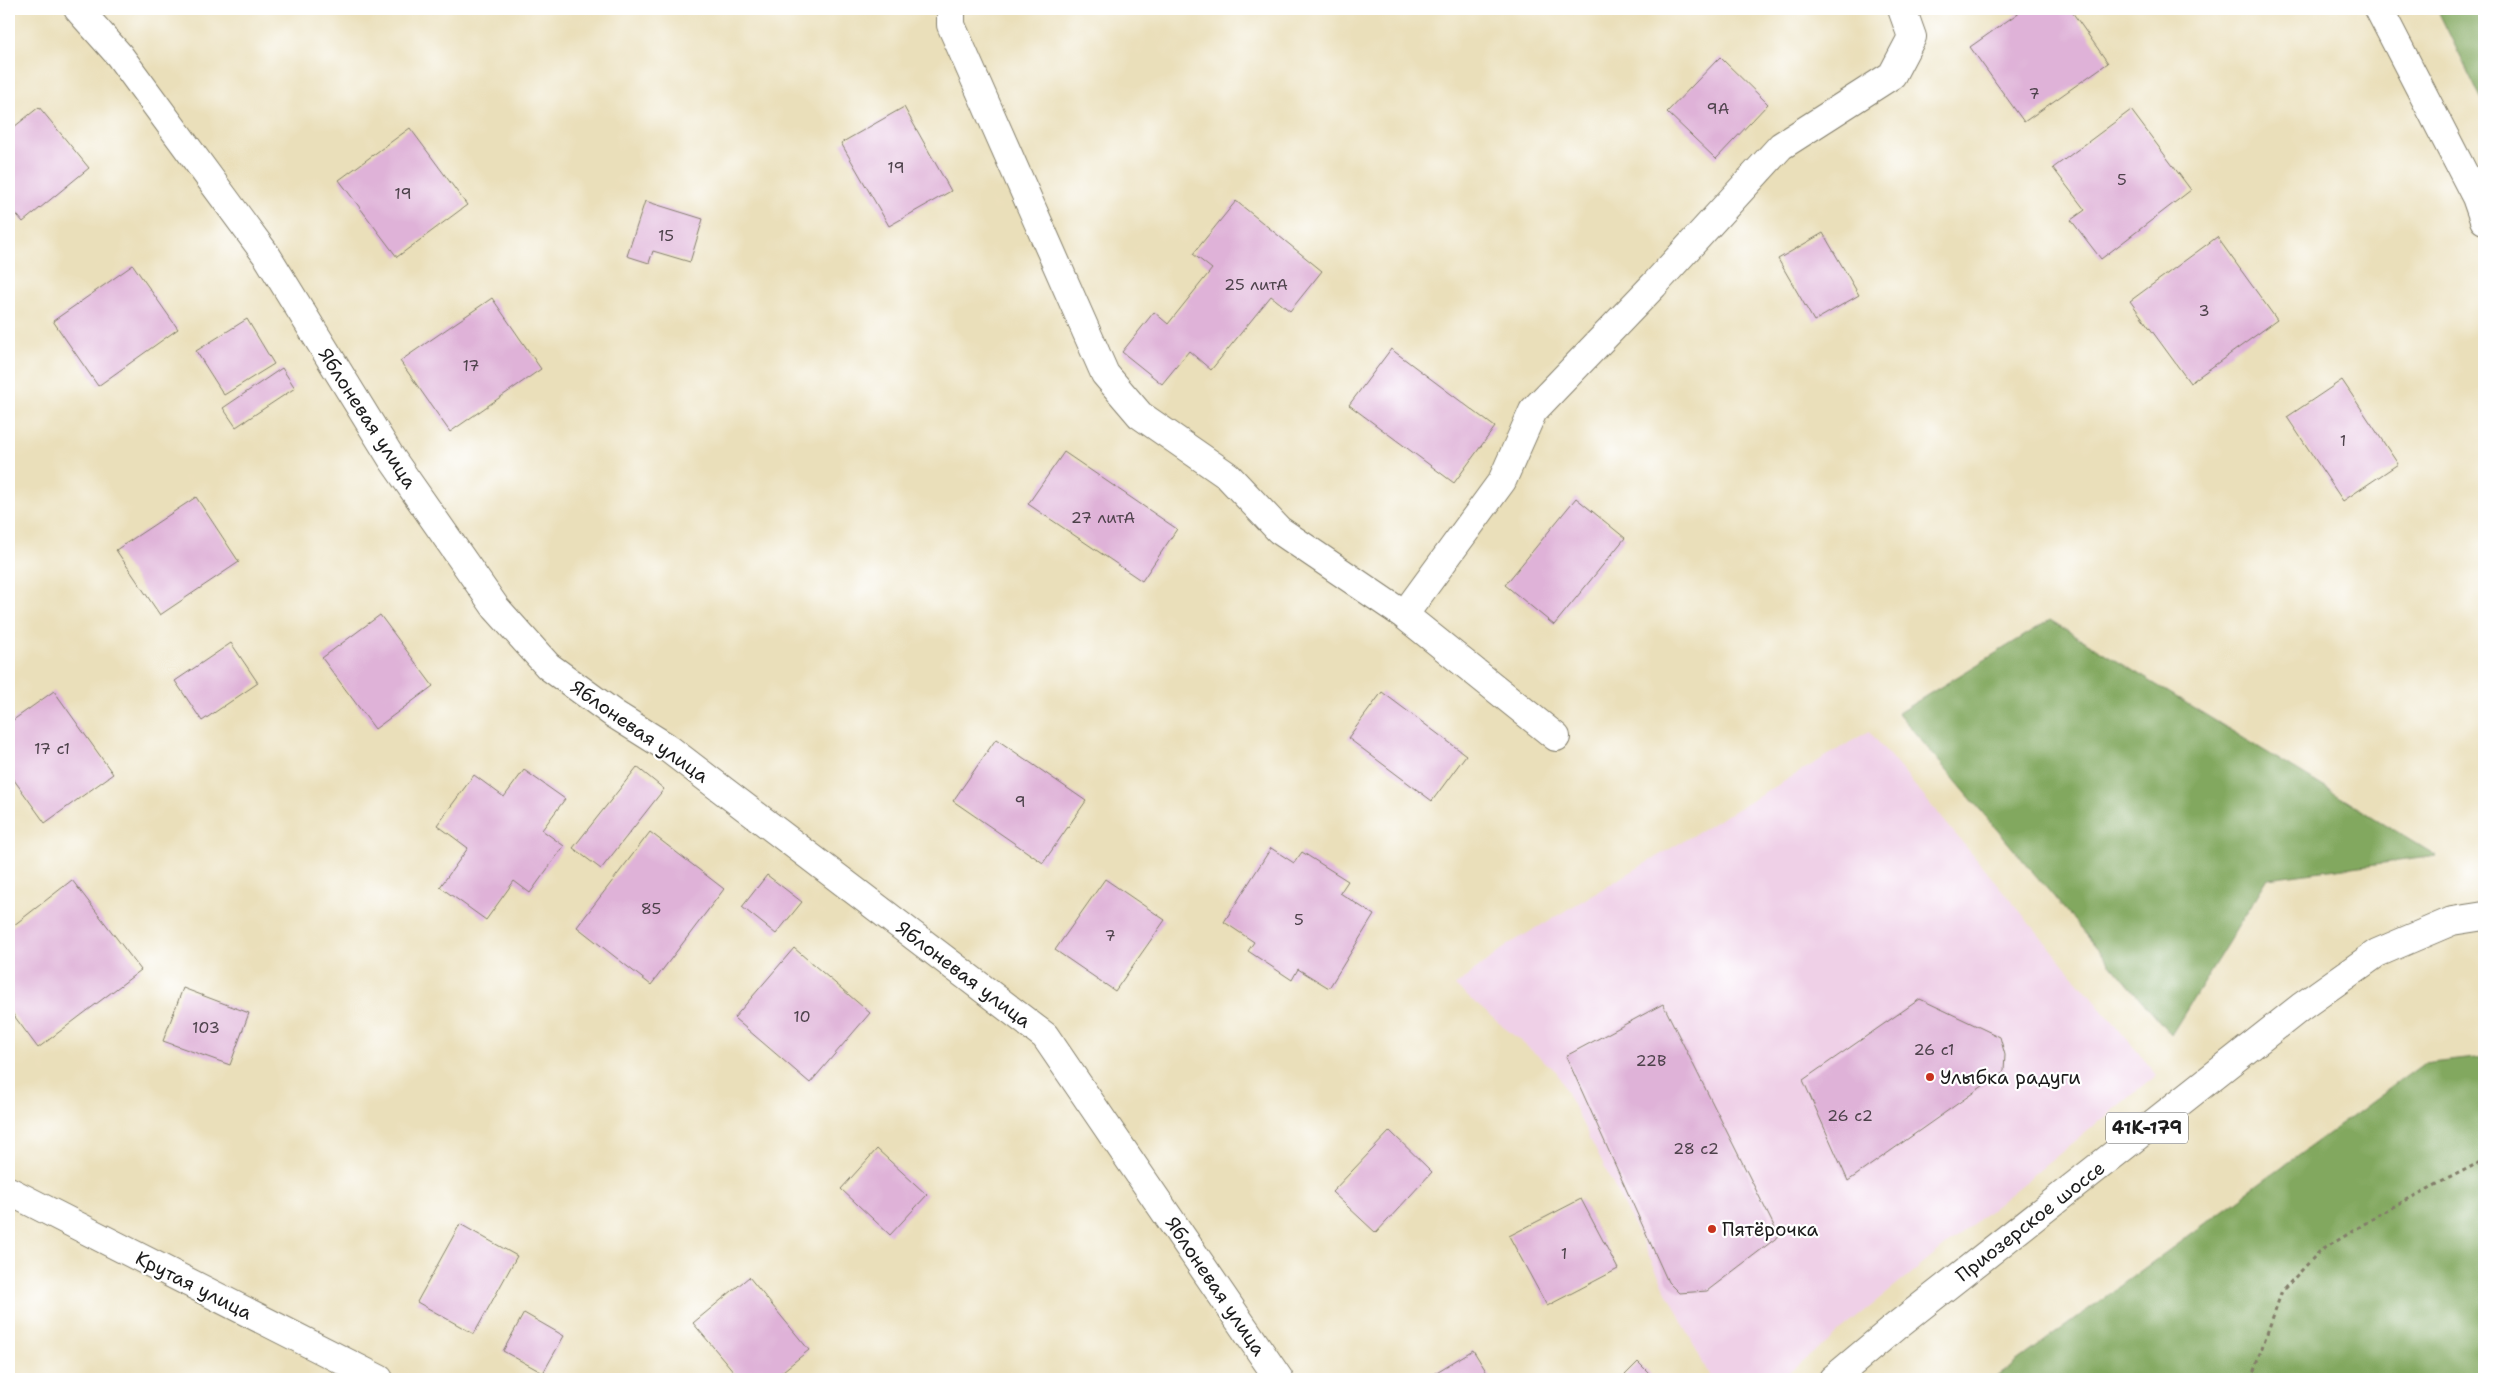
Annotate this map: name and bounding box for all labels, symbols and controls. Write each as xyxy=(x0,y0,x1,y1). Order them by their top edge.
house number: 7 xyxy=(2028,83,2040,104)
house number: 9А xyxy=(1707,98,1729,119)
house number: 19 xyxy=(887,157,905,178)
house number: 5 xyxy=(2117,169,2127,190)
house number: 19 xyxy=(394,183,412,204)
house number: 15 xyxy=(658,225,674,246)
house number: 25 литА xyxy=(1224,274,1288,295)
house number: 3 xyxy=(2198,300,2210,321)
street label: Яблоневая улица xyxy=(313,343,422,493)
house number: 17 xyxy=(462,355,480,376)
house number: 1 xyxy=(2340,430,2346,451)
house number: 27 литА xyxy=(1071,507,1135,528)
street label: Яблоневая улица xyxy=(566,674,714,788)
house number: 17 с1 xyxy=(34,738,70,759)
house number: 9 xyxy=(1014,791,1026,812)
house number: 85 xyxy=(641,898,661,919)
house number: 5 xyxy=(1294,909,1304,930)
street label: Яблоневая улица xyxy=(891,915,1036,1033)
house number: 7 xyxy=(1104,925,1116,946)
house number: 10 xyxy=(793,1006,811,1027)
house number: 103 xyxy=(192,1017,220,1038)
house number: 26 с1 xyxy=(1914,1039,1954,1060)
house number: 22В xyxy=(1635,1050,1667,1071)
place label: Улыбка радуги xyxy=(1940,1065,2081,1090)
marker: Улыбка радуги xyxy=(1924,1071,1936,1083)
house number: 26 с2 xyxy=(1827,1105,1873,1126)
road number: 41К-179 xyxy=(2106,1112,2188,1144)
house number: 28 с2 xyxy=(1673,1138,1719,1159)
street label: Приозерское шоссе xyxy=(1951,1155,2110,1287)
street label: Яблоневая улица xyxy=(1160,1212,1272,1361)
place label: Пятёрочка xyxy=(1722,1217,1818,1242)
marker: Пятёрочка xyxy=(1706,1223,1718,1235)
house number: 1 xyxy=(1561,1243,1567,1264)
street label: Крутая улица xyxy=(131,1245,257,1326)

